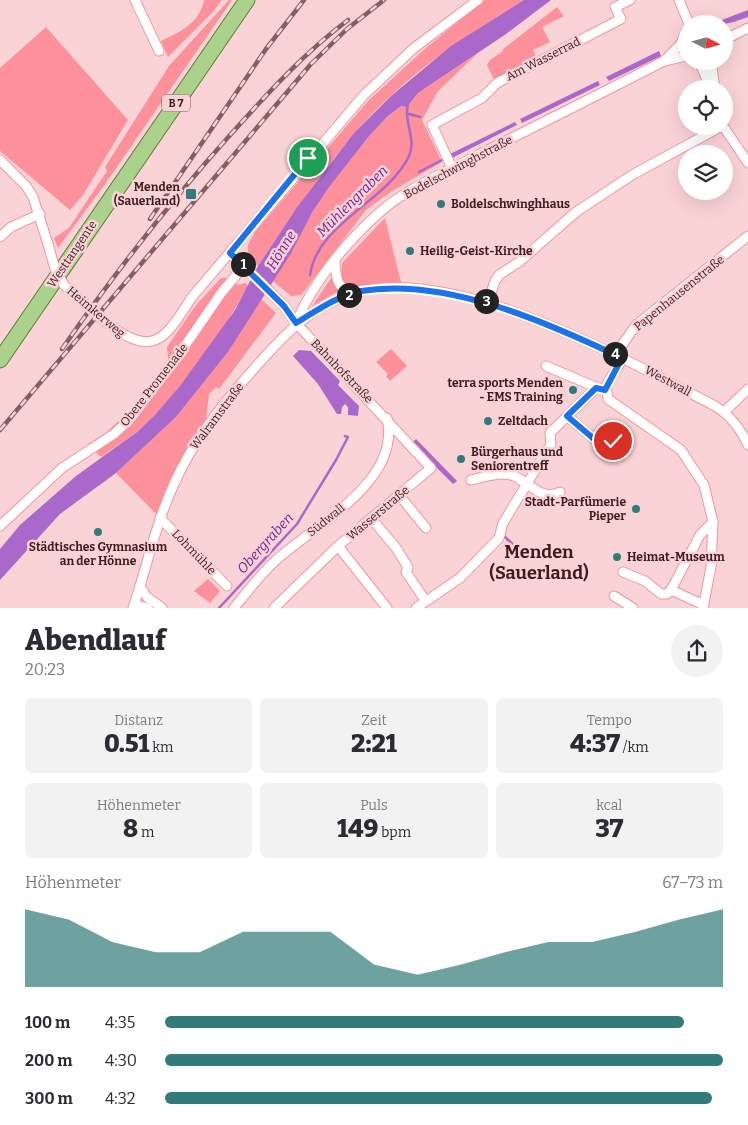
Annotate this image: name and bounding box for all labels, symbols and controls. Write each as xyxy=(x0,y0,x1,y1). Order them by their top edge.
north arrow xyxy=(678,15,732,70)
map controls xyxy=(678,15,733,200)
street label: Am Wasserrad xyxy=(503,34,583,84)
button: locate xyxy=(678,80,733,135)
road number: B 7 xyxy=(162,95,190,112)
street label: Bodelschwinghstraße xyxy=(401,132,515,202)
pin xyxy=(287,137,329,179)
icon: arrive xyxy=(294,144,322,172)
button: layers xyxy=(678,145,733,200)
water label: Mühlengraben xyxy=(313,162,391,240)
place label: Menden (Sauerland) xyxy=(114,180,180,208)
marker: Menden (Sauerland) xyxy=(184,187,198,201)
place label: Boldelschwinghhaus xyxy=(451,197,570,211)
marker: Boldelschwinghhaus xyxy=(435,198,447,210)
street label: Westtangente xyxy=(44,218,100,290)
water label: Hönne xyxy=(263,228,300,273)
place label: Heilig-Geist-Kirche xyxy=(420,244,533,258)
marker: Heilig-Geist-Kirche xyxy=(404,245,416,257)
pin: 1 xyxy=(230,252,256,276)
street label: Papenhausenstraße xyxy=(631,252,727,334)
text: 1 xyxy=(240,256,247,273)
pin: 2 xyxy=(336,282,362,308)
street label: Heimkerweg xyxy=(64,284,128,341)
text: 2 xyxy=(346,287,353,304)
pin: 3 xyxy=(474,288,498,314)
text: 3 xyxy=(482,293,491,310)
street label: Bahnhofstraße xyxy=(308,336,376,406)
street label: Obere Promenade xyxy=(117,341,191,429)
pin: 4 xyxy=(602,342,628,366)
text: 4 xyxy=(611,346,620,363)
street label: Westwall xyxy=(642,363,694,399)
place label: terra sports Menden - EMS Training xyxy=(447,376,563,404)
street label: Walramstraße xyxy=(187,380,247,452)
marker: terra sports Menden - EMS Training xyxy=(567,384,579,396)
place label: Zeltdach xyxy=(498,414,548,428)
marker: Zeltdach xyxy=(482,415,494,427)
pin xyxy=(592,420,634,462)
icon: check xyxy=(599,427,627,455)
place label: Bürgerhaus und Seniorentreff xyxy=(471,445,564,473)
marker: Bürgerhaus und Seniorentreff xyxy=(455,453,467,465)
street label: Wasserstraße xyxy=(344,483,412,543)
place label: Stadt-Parfümerie Pieper xyxy=(525,495,626,523)
street label: Südwall xyxy=(304,500,348,539)
marker: Stadt-Parfümerie Pieper xyxy=(630,503,642,515)
water label: Obergraben xyxy=(234,509,297,577)
marker: Städtisches Gymnasium an der Hönne xyxy=(92,526,104,538)
street label: Lohmühle xyxy=(169,527,219,577)
place label: Städtisches Gymnasium an der Hönne xyxy=(29,540,168,568)
district label: Menden (Sauerland) xyxy=(489,541,589,584)
place label: Heimat-Museum xyxy=(627,550,725,564)
marker: Heimat-Museum xyxy=(611,551,623,563)
text: Abendlauf xyxy=(25,624,166,657)
button: share xyxy=(671,625,723,677)
text: 20:23 xyxy=(25,660,65,679)
text: Distanz xyxy=(114,712,163,729)
text: Zeit xyxy=(361,712,387,729)
text: Tempo xyxy=(587,712,632,729)
text: 0.51 xyxy=(104,729,149,759)
text: 2:21 xyxy=(351,729,397,759)
text: 4:37 xyxy=(570,729,620,759)
text: km xyxy=(149,739,173,756)
text: /km xyxy=(620,739,649,756)
text: Höhenmeter xyxy=(97,797,181,814)
text: Puls xyxy=(360,797,388,814)
text: kcal xyxy=(596,797,622,814)
text: 8 xyxy=(123,814,138,844)
text: 149 xyxy=(337,814,378,844)
text: 37 xyxy=(595,814,624,844)
text: m xyxy=(138,824,154,841)
text: bpm xyxy=(378,824,411,841)
text: Höhenmeter xyxy=(25,873,121,892)
text: 67–73 m xyxy=(662,873,723,892)
text: 100 m xyxy=(25,1013,70,1032)
text: 4:35 xyxy=(105,1013,135,1032)
text: 200 m xyxy=(25,1051,72,1070)
text: 4:30 xyxy=(105,1051,137,1070)
text: 300 m xyxy=(25,1089,73,1108)
text: 4:32 xyxy=(105,1089,136,1108)

